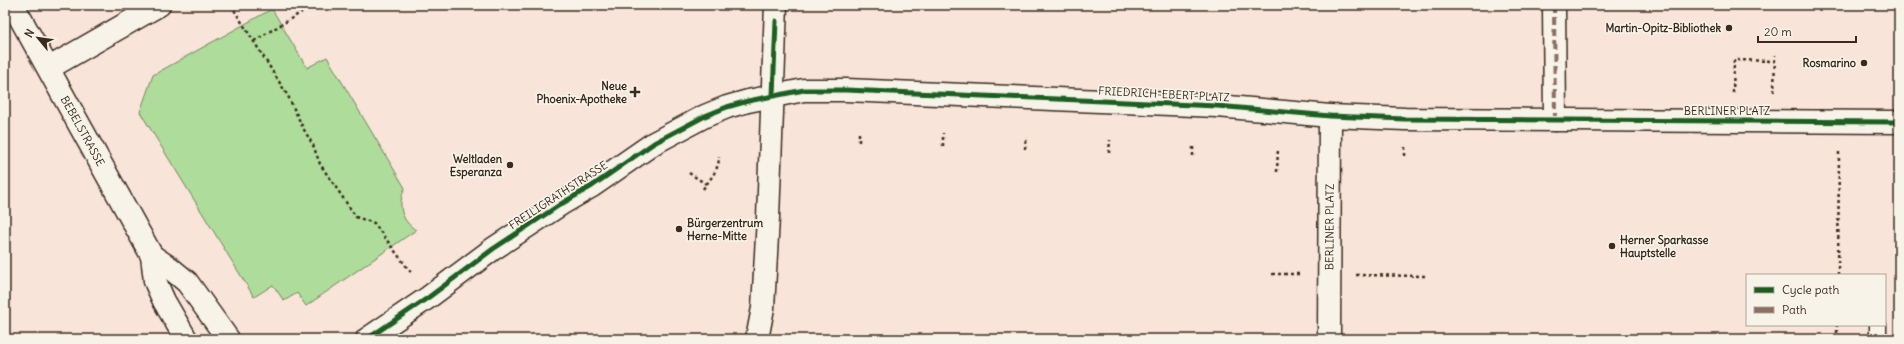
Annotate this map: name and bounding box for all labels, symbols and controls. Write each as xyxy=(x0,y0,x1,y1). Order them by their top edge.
north arrow xyxy=(18,18,58,58)
scale bar xyxy=(1758,18,1856,44)
place label: Martin-Opitz-Bibliothek xyxy=(1605,21,1721,36)
marker: Martin-Opitz-Bibliothek xyxy=(1724,23,1734,33)
text: 20 m xyxy=(1764,24,1792,39)
text: N xyxy=(21,26,37,40)
place label: Rosmarino xyxy=(1802,56,1856,70)
marker: Rosmarino xyxy=(1859,58,1869,68)
place label: Neue Phoenix-Apotheke xyxy=(537,79,627,107)
street label: FRIEDRICH-EBERT-PLATZ xyxy=(1098,84,1230,104)
marker: Neue Phoenix-Apotheke xyxy=(630,87,640,97)
street label: BEBELSTRASSE xyxy=(58,93,108,168)
street label: BERLINER PLATZ xyxy=(1684,104,1770,118)
place label: Weltladen Esperanza xyxy=(450,152,503,180)
street label: FREILIGRATHSTRASSE xyxy=(506,158,610,232)
marker: Weltladen Esperanza xyxy=(505,160,515,170)
street label: BERLINER PLATZ xyxy=(1322,184,1337,270)
place label: Bürgerzentrum Herne-Mitte xyxy=(687,216,763,243)
marker: Bürgerzentrum Herne-Mitte xyxy=(674,224,684,234)
place label: Herner Sparkasse Hauptstelle xyxy=(1620,233,1709,261)
marker: Herner Sparkasse Hauptstelle xyxy=(1607,241,1617,251)
legend xyxy=(1746,274,1886,326)
text: Cycle path xyxy=(1782,282,1839,297)
text: Path xyxy=(1782,302,1807,317)

